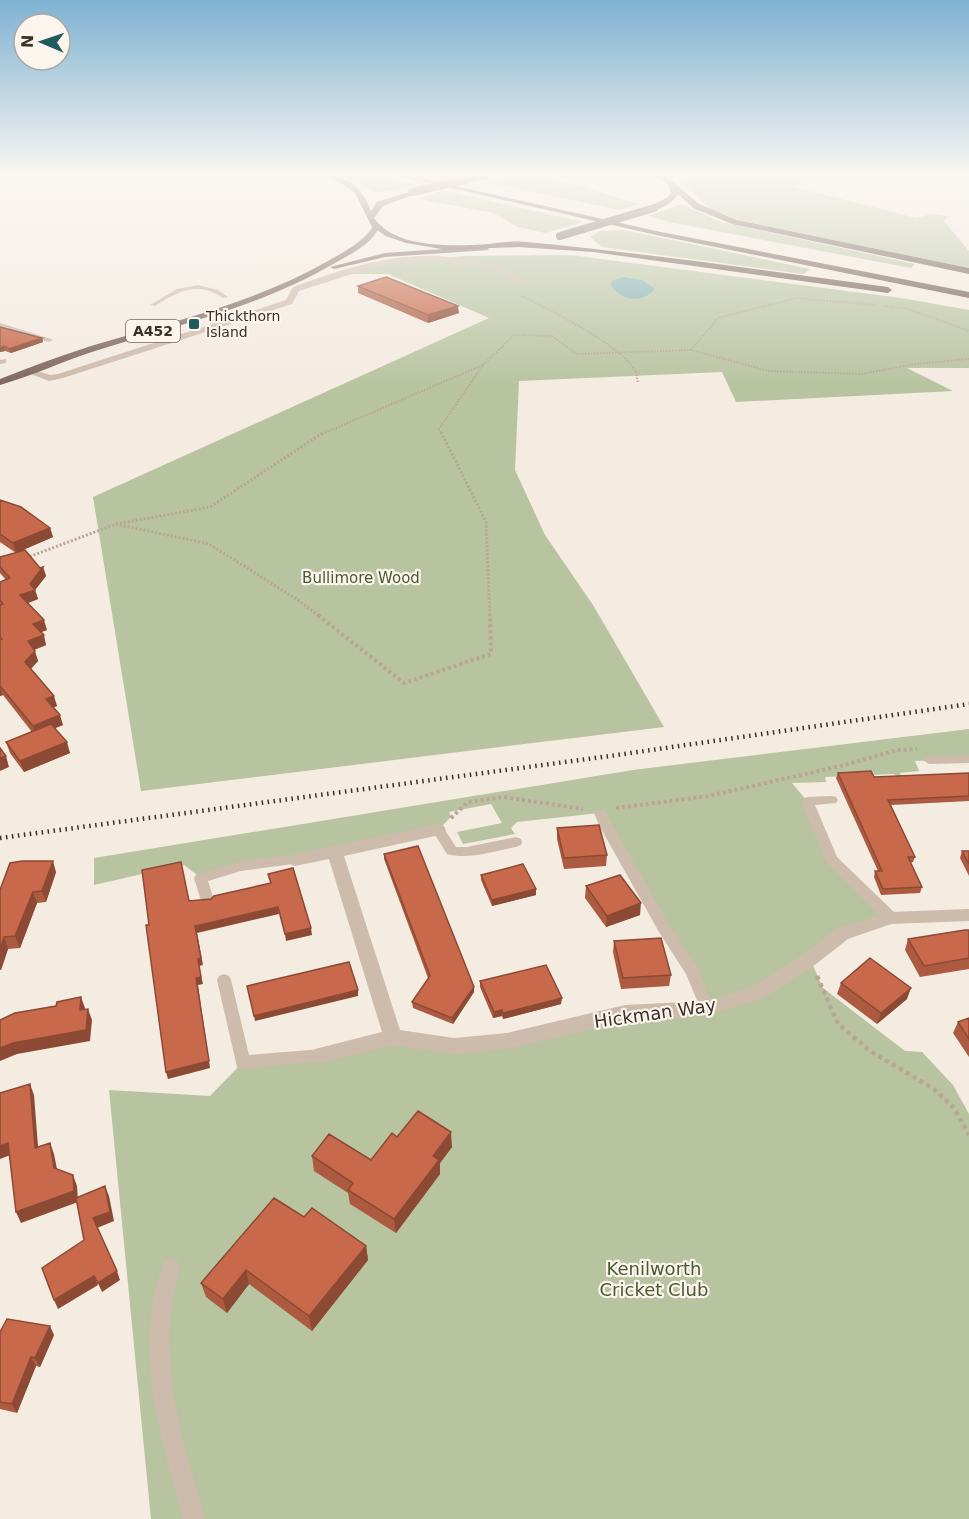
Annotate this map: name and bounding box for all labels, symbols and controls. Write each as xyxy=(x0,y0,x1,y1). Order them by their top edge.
north arrow xyxy=(12,12,72,72)
text: N xyxy=(18,34,37,49)
place label: Thickthorn Island xyxy=(205,308,280,340)
marker: Thickthorn Island xyxy=(187,317,201,331)
road number: A452 xyxy=(126,320,180,342)
park label: Bullimore Wood xyxy=(302,569,420,587)
street label: Hickman Way xyxy=(593,994,718,1032)
park label: Kenilworth Cricket Club xyxy=(600,1258,708,1300)

